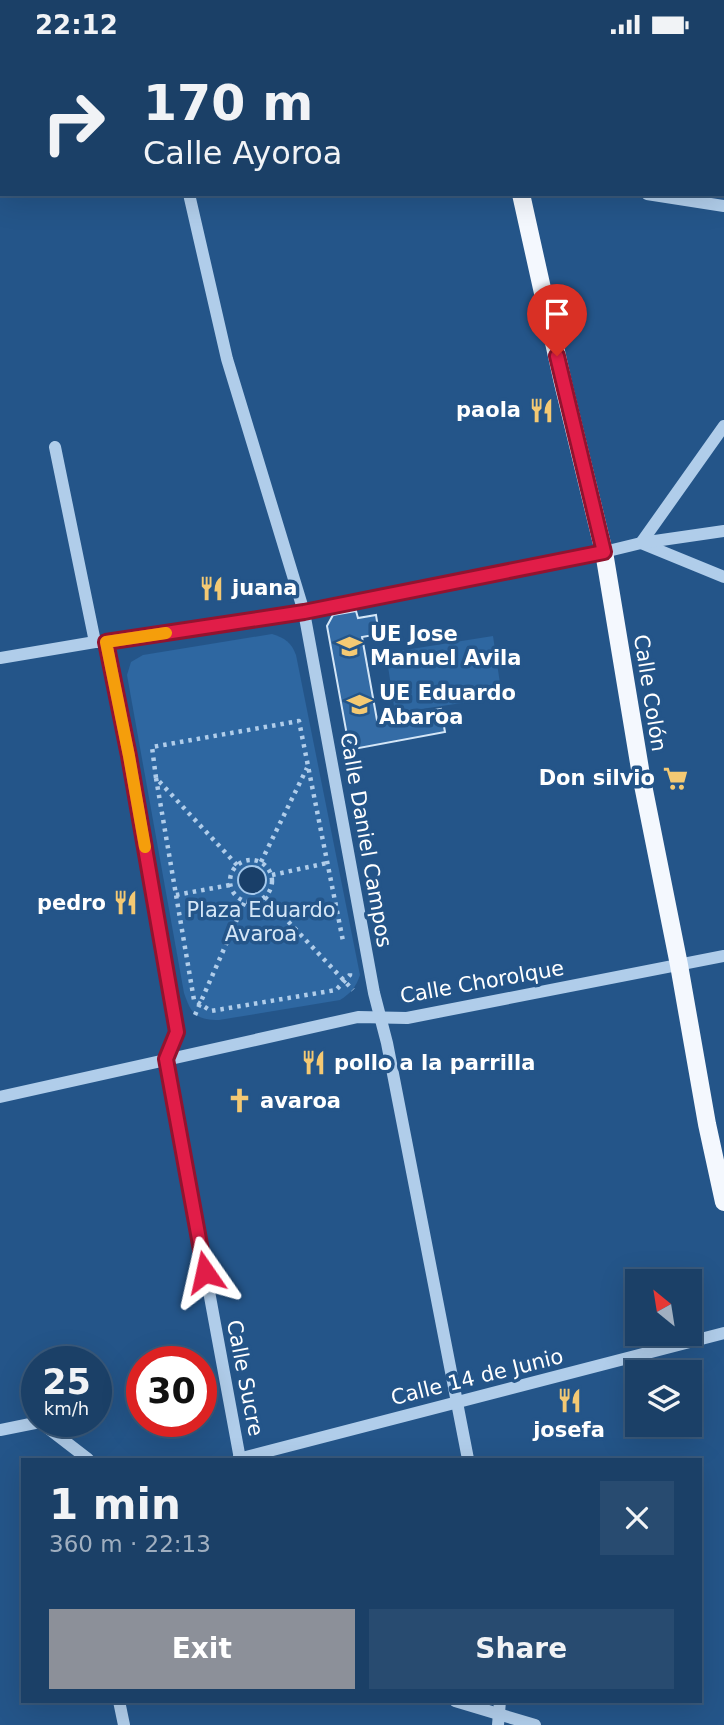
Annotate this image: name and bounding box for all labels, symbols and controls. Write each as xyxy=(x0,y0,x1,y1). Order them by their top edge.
text: 22:12 xyxy=(35,10,118,40)
text: 170 m xyxy=(143,75,313,132)
icon: right xyxy=(28,77,119,168)
text: Calle Ayoroa xyxy=(143,134,342,172)
pin xyxy=(527,284,587,356)
icon: arrive xyxy=(538,295,576,333)
restaurant icon: paola xyxy=(527,396,555,424)
place label: paola xyxy=(456,398,521,422)
restaurant icon: juana xyxy=(198,574,226,602)
place label: juana xyxy=(231,576,297,600)
place label: UE Jose Manuel Avila xyxy=(370,622,521,670)
school or university icon: UE Jose Manuel Avila xyxy=(336,632,364,660)
street label: Calle Colón xyxy=(629,633,671,753)
place label: UE Eduardo Abaroa xyxy=(379,681,516,729)
school or university icon: UE Eduardo Abaroa xyxy=(345,691,373,719)
street label: Calle Daniel Campos xyxy=(335,731,397,949)
supermarket icon: Don silvio xyxy=(661,764,689,792)
place label: Don silvio xyxy=(539,766,655,790)
restaurant icon: pedro xyxy=(112,889,140,917)
place label: pedro xyxy=(37,891,106,915)
park label: Plaza Eduardo Avaroa xyxy=(186,898,336,946)
street label: Calle Chorolque xyxy=(398,956,566,1008)
restaurant icon: pollo a la parrilla xyxy=(300,1049,328,1077)
place label: pollo a la parrilla xyxy=(334,1051,535,1075)
church icon: avaroa xyxy=(226,1087,254,1115)
place label: avaroa xyxy=(260,1089,341,1113)
position arrow xyxy=(168,1235,242,1309)
north arrow xyxy=(625,1269,702,1346)
map controls xyxy=(625,1269,702,1437)
street label: Calle Sucre xyxy=(222,1318,268,1438)
street label: Calle 14 de Junio xyxy=(388,1344,566,1410)
speed limit sign: 30 xyxy=(126,1346,217,1437)
button: layers xyxy=(625,1360,702,1437)
text: 25 xyxy=(42,1362,91,1402)
restaurant icon: josefa xyxy=(555,1387,583,1415)
text: km/h xyxy=(44,1398,89,1419)
place label: josefa xyxy=(532,1418,605,1442)
text: 1 min xyxy=(49,1480,181,1529)
button: close xyxy=(600,1481,674,1555)
text: 360 m · 22:13 xyxy=(49,1531,211,1557)
button: Exit xyxy=(49,1609,355,1689)
button: Share xyxy=(369,1609,674,1689)

